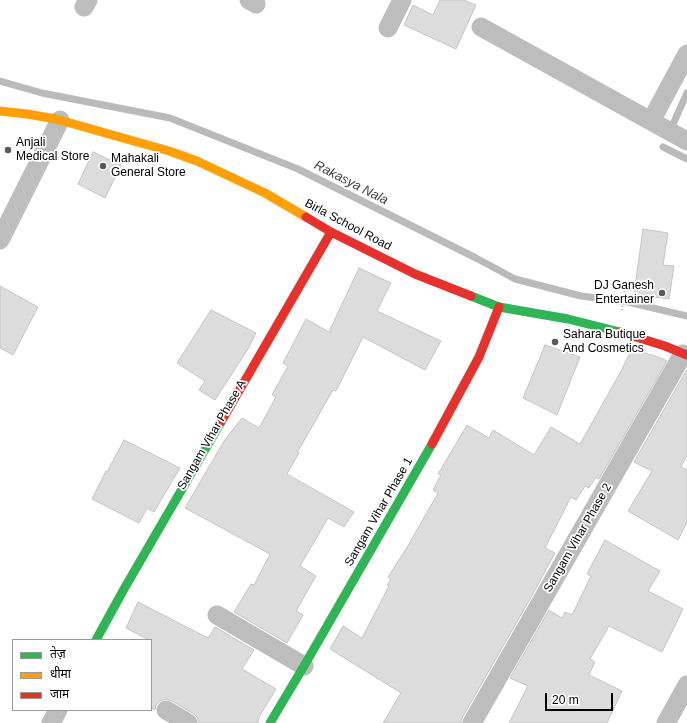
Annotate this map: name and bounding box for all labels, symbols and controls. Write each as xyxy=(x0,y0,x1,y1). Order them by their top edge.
place label: Anjali Medical Store xyxy=(16,136,89,164)
marker: Anjali Medical Store xyxy=(3,145,13,155)
place label: Mahakali General Store xyxy=(111,152,186,180)
water label: Rakasya Nala xyxy=(311,158,391,208)
marker: Mahakali General Store xyxy=(98,161,108,171)
street label: Birla School Road xyxy=(302,196,394,254)
place label: DJ Ganesh Entertainer xyxy=(594,279,654,307)
marker: DJ Ganesh Entertainer xyxy=(657,288,667,298)
place label: Sahara Butique And Cosmetics xyxy=(563,328,646,356)
marker: Sahara Butique And Cosmetics xyxy=(550,337,560,347)
street label: Sangam Vihar Phase A xyxy=(175,377,249,493)
street label: Sangam Vihar Phase 1 xyxy=(342,455,416,569)
street label: Sangam Vihar Phase 2 xyxy=(541,481,615,595)
legend xyxy=(12,639,152,711)
text: तेज़ xyxy=(50,647,66,661)
text: धीमा xyxy=(50,667,71,681)
scale bar xyxy=(547,685,615,711)
text: जाम xyxy=(50,687,69,701)
text: 20 m xyxy=(552,693,579,707)

